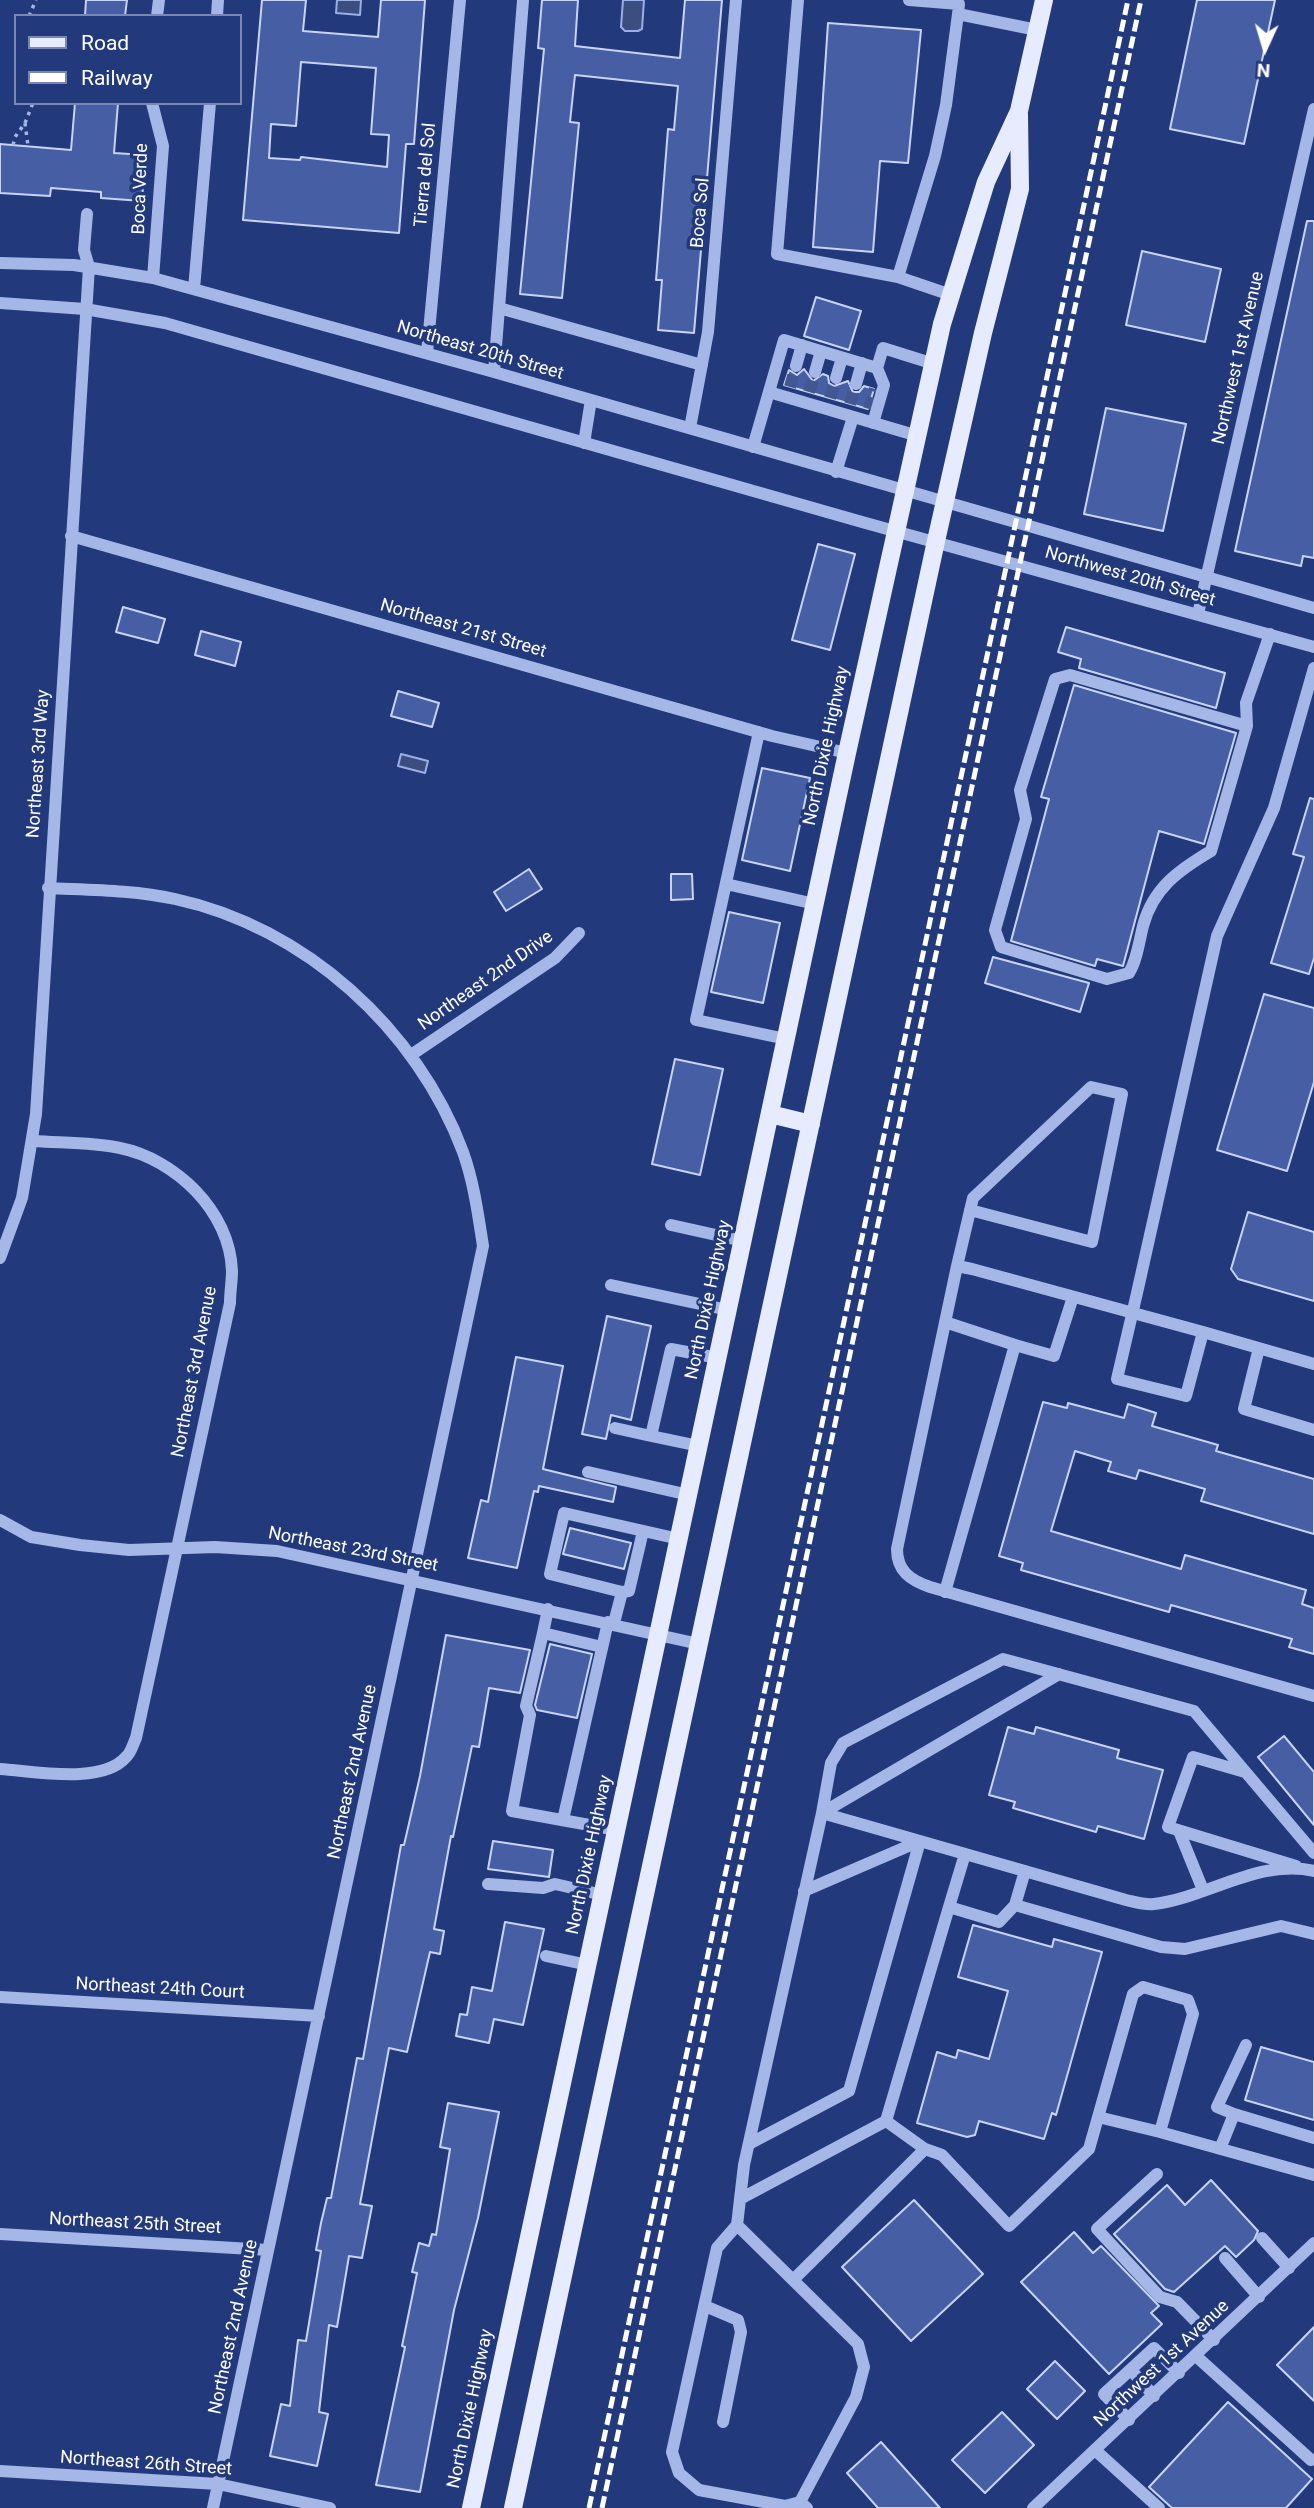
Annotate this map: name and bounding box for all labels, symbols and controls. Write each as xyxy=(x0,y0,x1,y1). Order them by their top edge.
legend xyxy=(14,14,242,105)
north arrow xyxy=(1230,14,1300,84)
text: Road xyxy=(81,31,129,55)
text: N xyxy=(1256,59,1271,82)
text: Railway xyxy=(81,66,153,90)
street label: Tierra del Sol xyxy=(411,122,441,228)
street label: Boca Verde xyxy=(129,143,153,235)
street label: Boca Sol xyxy=(687,177,715,249)
street label: Northwest 1st Avenue xyxy=(1209,269,1269,447)
street label: Northeast 20th Street xyxy=(394,317,566,385)
street label: Northwest 20th Street xyxy=(1042,542,1218,612)
street label: Northeast 21st Street xyxy=(377,595,549,663)
street label: North Dixie Highway xyxy=(800,664,854,828)
street label: Northeast 3rd Way xyxy=(23,689,55,839)
street label: Northeast 2nd Drive xyxy=(414,926,558,1036)
street label: North Dixie Highway xyxy=(682,1218,736,1382)
street label: Northeast 3rd Avenue xyxy=(168,1285,222,1459)
street label: Northeast 23rd Street xyxy=(266,1523,440,1577)
street label: Northeast 2nd Avenue xyxy=(324,1683,382,1861)
street label: North Dixie Highway xyxy=(563,1773,617,1937)
street label: Northeast 24th Court xyxy=(75,1974,245,2004)
street label: Northeast 25th Street xyxy=(48,2209,222,2239)
street label: Northeast 2nd Avenue xyxy=(205,2238,263,2416)
street label: Northwest 1st Avenue xyxy=(1090,2296,1234,2432)
street label: North Dixie Highway xyxy=(444,2327,498,2491)
street label: Northeast 26th Street xyxy=(59,2447,233,2481)

